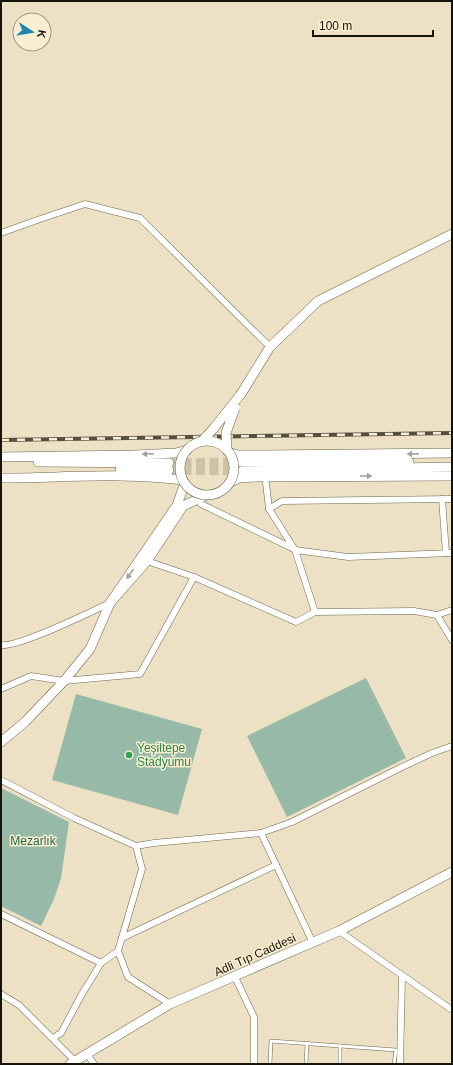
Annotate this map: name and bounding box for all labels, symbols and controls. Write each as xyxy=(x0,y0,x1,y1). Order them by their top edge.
north arrow xyxy=(12,12,52,52)
scale bar xyxy=(313,12,433,38)
text: 100 m xyxy=(319,19,352,33)
text: K xyxy=(35,29,48,39)
one-way arrow xyxy=(141,451,154,457)
one-way arrow xyxy=(406,451,419,457)
one-way arrow xyxy=(360,473,373,479)
one-way arrow xyxy=(126,569,134,580)
place label: Yeşiltepe Stadyumu xyxy=(137,741,191,769)
marker: Yeşiltepe Stadyumu xyxy=(124,750,134,760)
park label: Mezarlık xyxy=(10,834,57,848)
street label: Adli Tıp Caddesi xyxy=(212,931,298,979)

